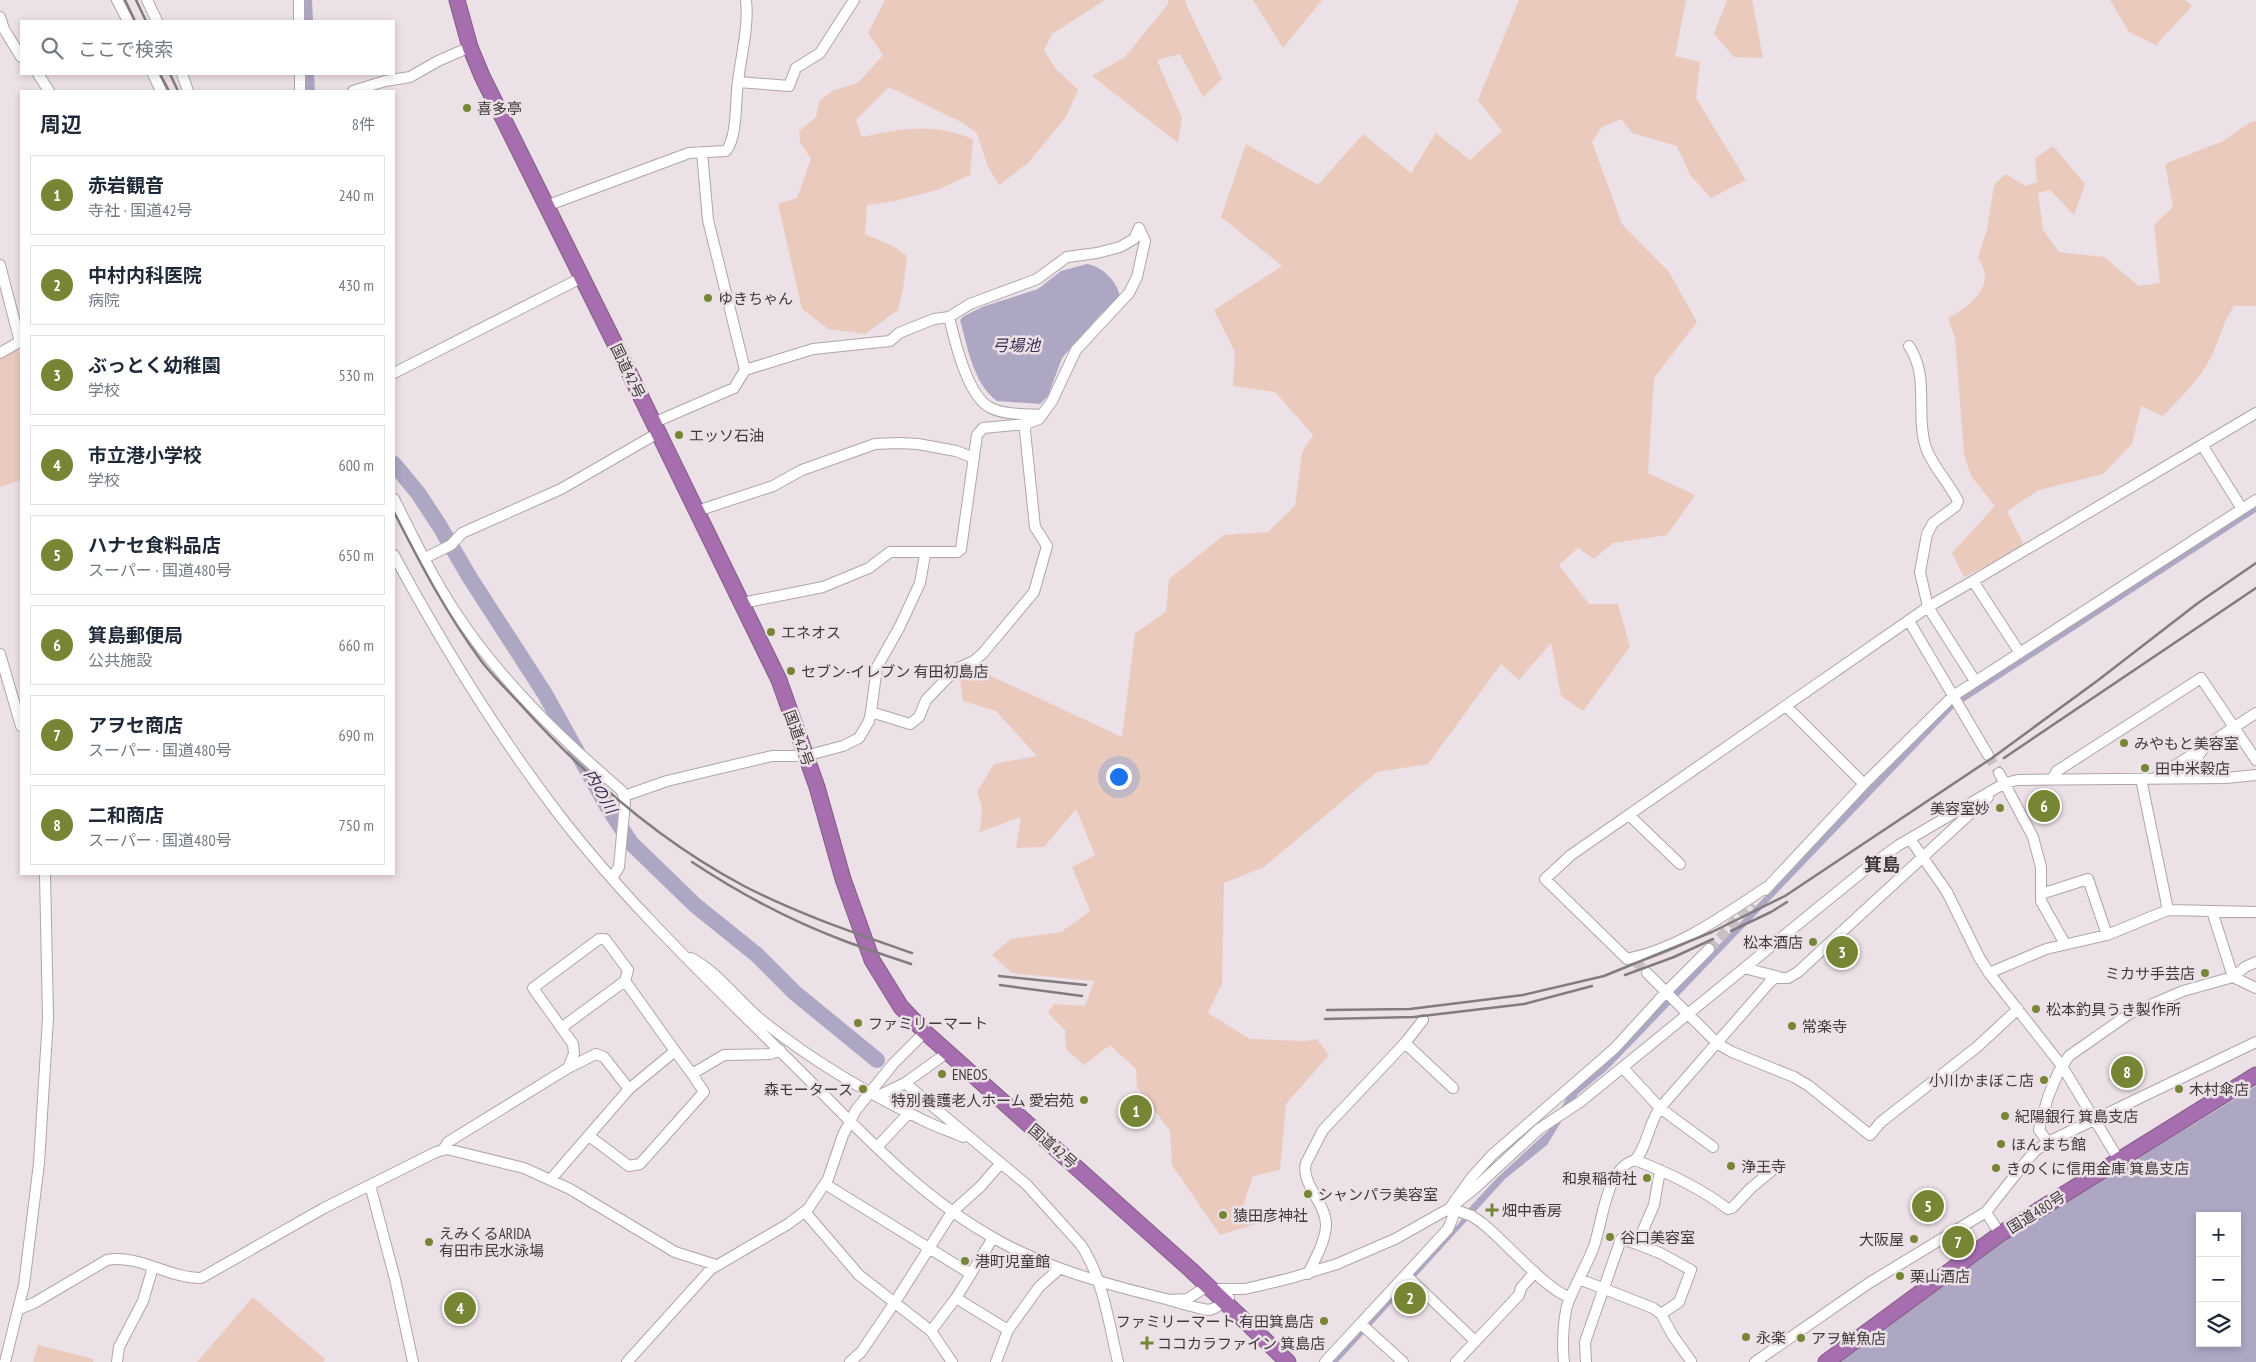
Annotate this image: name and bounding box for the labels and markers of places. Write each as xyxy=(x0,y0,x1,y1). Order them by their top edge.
place label: 喜多亭 xyxy=(477,99,522,118)
marker: 喜多亭 xyxy=(461,102,473,114)
place label: ゆきちゃん xyxy=(718,289,793,308)
marker: ゆきちゃん xyxy=(702,292,714,304)
place label: エッソ石油 xyxy=(689,426,764,445)
marker: エッソ石油 xyxy=(673,429,685,441)
place label: エネオス xyxy=(781,623,841,642)
marker: エネオス xyxy=(765,626,777,638)
place label: セブン-イレブン 有田初島店 xyxy=(801,662,989,681)
marker: セブン-イレブン 有田初島店 xyxy=(785,665,797,677)
place label: みやもと美容室 xyxy=(2134,734,2239,753)
marker: みやもと美容室 xyxy=(2118,737,2130,749)
place label: 田中米穀店 xyxy=(2155,759,2230,778)
marker: 田中米穀店 xyxy=(2139,762,2151,774)
pin: 6 xyxy=(2028,787,2060,825)
place label: 美容室妙 xyxy=(1930,799,1990,818)
marker: 美容室妙 xyxy=(1994,802,2006,814)
place label: 松本酒店 xyxy=(1743,933,1803,952)
pin: 3 xyxy=(1826,933,1858,971)
marker: 松本酒店 xyxy=(1807,936,1819,948)
place label: ミカサ手芸店 xyxy=(2105,964,2195,983)
marker: ミカサ手芸店 xyxy=(2199,967,2211,979)
place label: 松本釣具うき製作所 xyxy=(2046,1000,2181,1019)
marker: 松本釣具うき製作所 xyxy=(2030,1003,2042,1015)
place label: ファミリーマート xyxy=(868,1014,988,1033)
marker: ファミリーマート xyxy=(852,1017,864,1029)
place label: 常楽寺 xyxy=(1802,1017,1847,1036)
marker: 常楽寺 xyxy=(1786,1020,1798,1032)
pin: 8 xyxy=(2111,1053,2143,1091)
place label: ENEOS xyxy=(952,1065,988,1084)
marker: ENEOS xyxy=(936,1068,948,1080)
place label: 小川かまぼこ店 xyxy=(1929,1071,2034,1090)
marker: 小川かまぼこ店 xyxy=(2038,1074,2050,1086)
place label: 森モータース xyxy=(764,1080,853,1099)
place label: 木村傘店 xyxy=(2189,1080,2249,1099)
marker: 森モータース xyxy=(857,1083,869,1095)
marker: 木村傘店 xyxy=(2173,1083,2185,1095)
place label: 特別養護老人ホーム 愛宕苑 xyxy=(891,1091,1074,1110)
pin: 1 xyxy=(1120,1092,1152,1130)
marker: 特別養護老人ホーム 愛宕苑 xyxy=(1078,1094,1090,1106)
place label: 紀陽銀行 箕島支店 xyxy=(2015,1107,2138,1126)
marker: 紀陽銀行 箕島支店 xyxy=(1999,1110,2011,1122)
place label: ほんまち館 xyxy=(2011,1135,2086,1154)
marker: ほんまち館 xyxy=(1995,1138,2007,1150)
place label: 浄王寺 xyxy=(1741,1157,1786,1176)
place label: きのくに信用金庫 箕島支店 xyxy=(2006,1159,2189,1178)
marker: 浄王寺 xyxy=(1725,1160,1737,1172)
marker: きのくに信用金庫 箕島支店 xyxy=(1990,1162,2002,1174)
place label: 和泉稲荷社 xyxy=(1562,1169,1637,1188)
marker: 和泉稲荷社 xyxy=(1641,1172,1653,1184)
place label: シャンパラ美容室 xyxy=(1318,1185,1438,1204)
pin: 5 xyxy=(1912,1187,1944,1225)
marker: シャンパラ美容室 xyxy=(1302,1188,1314,1200)
place label: 畑中香房 xyxy=(1502,1201,1562,1220)
marker: 畑中香房 xyxy=(1486,1204,1498,1216)
place label: 猿田彦神社 xyxy=(1233,1206,1308,1225)
marker: 猿田彦神社 xyxy=(1217,1209,1229,1221)
pin: 7 xyxy=(1942,1223,1974,1261)
place label: えみくるARIDA 有田市民水泳場 xyxy=(439,1224,544,1260)
place label: 谷口美容室 xyxy=(1620,1228,1695,1247)
place label: 大阪屋 xyxy=(1859,1230,1904,1249)
marker: 谷口美容室 xyxy=(1604,1231,1616,1243)
marker: 大阪屋 xyxy=(1908,1233,1920,1245)
marker: えみくるARIDA 有田市民水泳場 xyxy=(423,1236,435,1248)
place label: 港町児童館 xyxy=(975,1252,1050,1271)
marker: 港町児童館 xyxy=(959,1255,971,1267)
place label: 栗山酒店 xyxy=(1910,1267,1970,1286)
marker: 栗山酒店 xyxy=(1894,1270,1906,1282)
pin: 2 xyxy=(1394,1279,1426,1317)
pin: 4 xyxy=(444,1289,476,1327)
place label: ファミリーマート 有田箕島店 xyxy=(1116,1312,1314,1331)
marker: ファミリーマート 有田箕島店 xyxy=(1318,1315,1330,1327)
place label: 永楽 xyxy=(1756,1328,1786,1347)
place label: アヲ鮮魚店 xyxy=(1811,1329,1886,1348)
marker: 永楽 xyxy=(1740,1331,1752,1343)
marker: アヲ鮮魚店 xyxy=(1795,1332,1807,1344)
place label: ココカラファイン 箕島店 xyxy=(1157,1334,1325,1353)
marker: ココカラファイン 箕島店 xyxy=(1141,1337,1153,1349)

